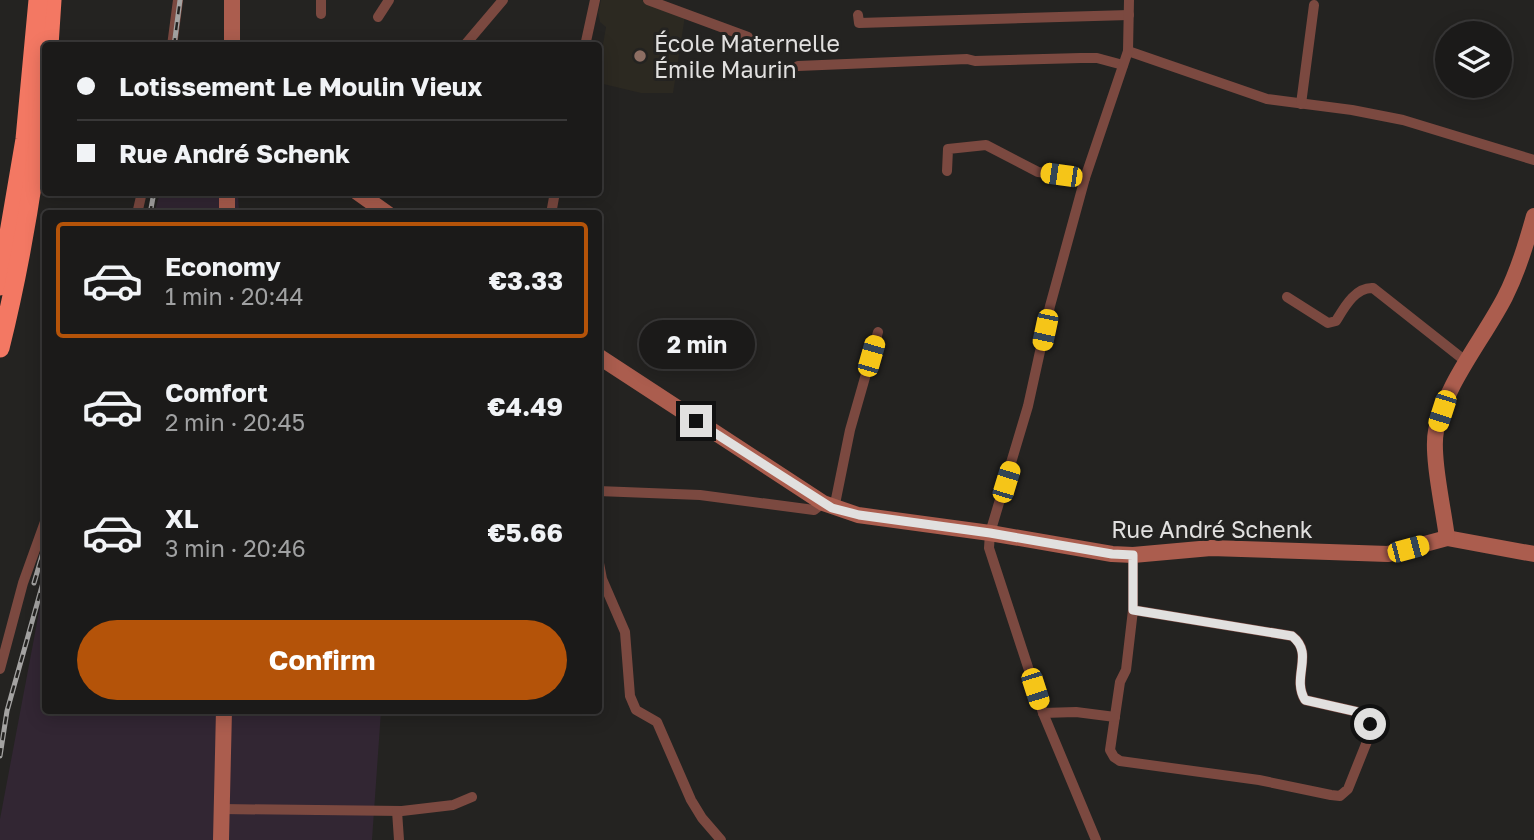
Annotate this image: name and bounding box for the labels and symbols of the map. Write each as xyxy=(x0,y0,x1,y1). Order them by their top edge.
place label: École Maternelle Émile Maurin xyxy=(654,29,840,83)
marker: École Maternelle Émile Maurin xyxy=(632,48,648,64)
car xyxy=(1039,162,1084,188)
car xyxy=(1031,307,1060,353)
callout: 2 min xyxy=(638,320,754,368)
car xyxy=(856,333,887,379)
car xyxy=(1426,388,1459,434)
route end xyxy=(680,405,712,437)
car xyxy=(990,459,1023,505)
street label: Rue André Schenk xyxy=(1111,515,1313,543)
car xyxy=(1385,533,1432,565)
car xyxy=(1019,666,1052,712)
route start xyxy=(1354,708,1386,740)

